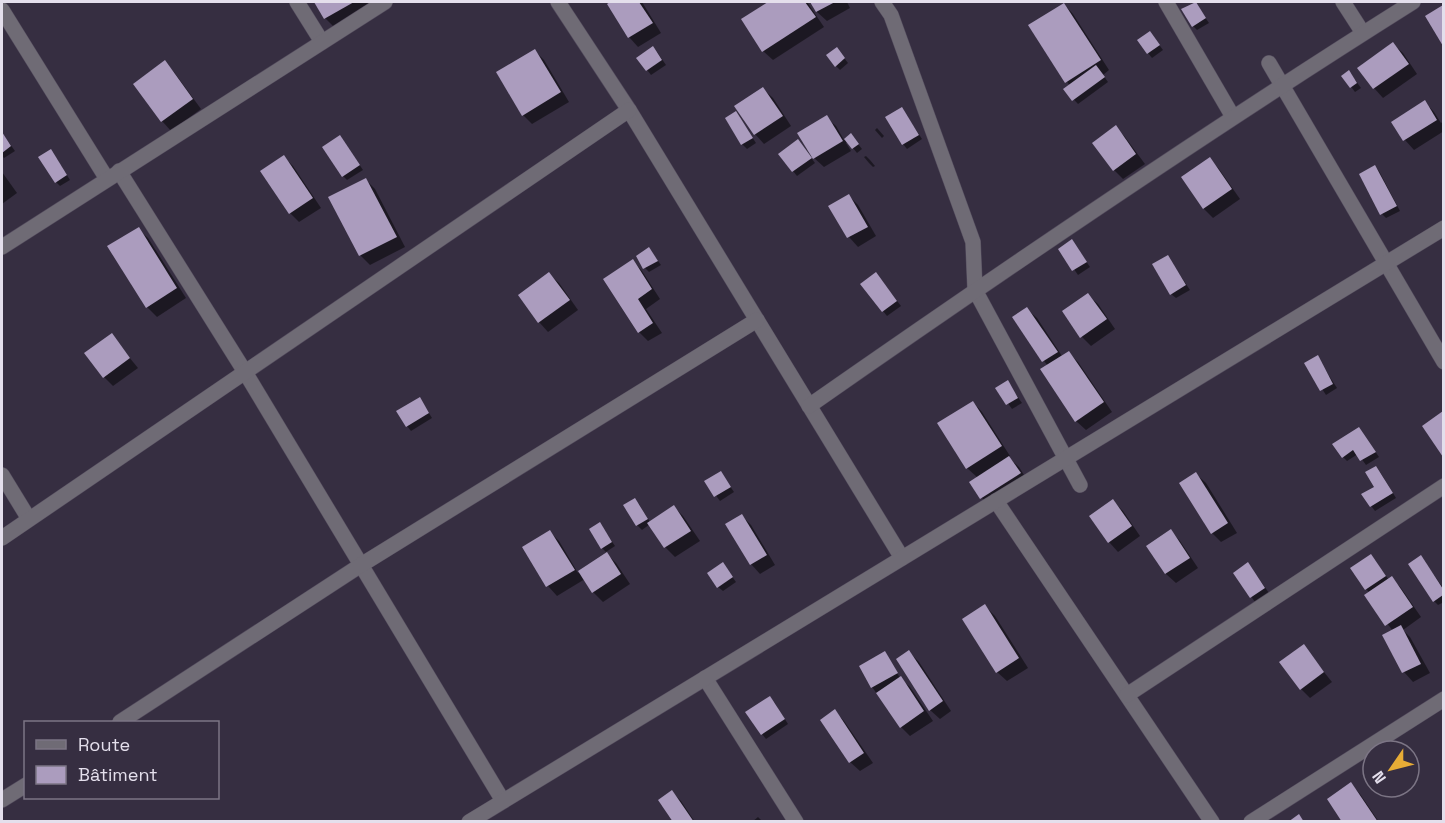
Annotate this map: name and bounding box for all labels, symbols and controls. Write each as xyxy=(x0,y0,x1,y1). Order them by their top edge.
legend xyxy=(24,721,219,799)
text: Route xyxy=(78,733,130,756)
north arrow xyxy=(1361,739,1421,799)
text: Bâtiment xyxy=(78,763,158,786)
text: N xyxy=(1367,767,1391,788)

